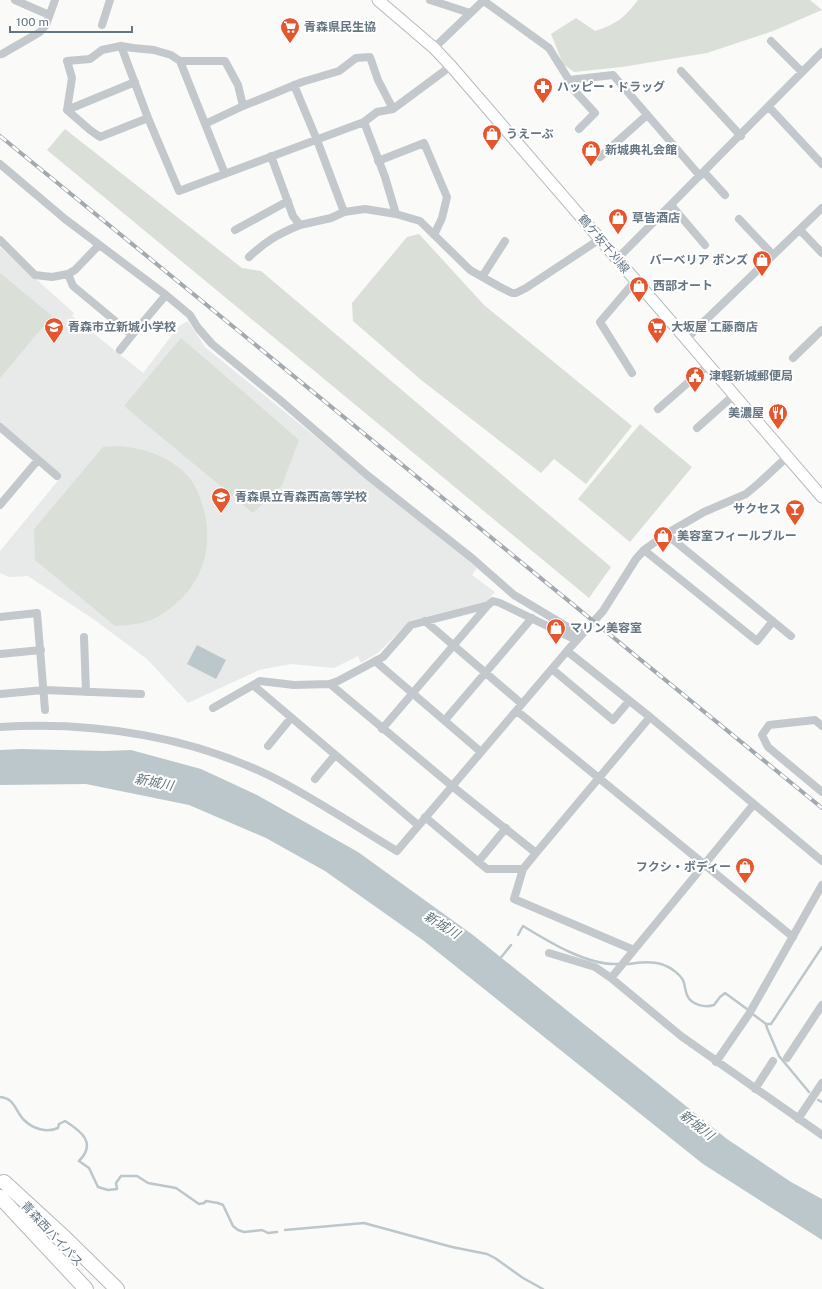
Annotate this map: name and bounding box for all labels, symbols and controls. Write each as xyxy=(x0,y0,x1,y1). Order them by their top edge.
scale bar xyxy=(10,8,132,34)
text: 100 m xyxy=(16,15,49,29)
supermarket icon: 青森県民生協 xyxy=(279,16,301,44)
place label: 青森県民生協 xyxy=(304,20,376,34)
pharmacy icon: ハッピー・ドラッグ xyxy=(532,76,554,104)
place label: ハッピー・ドラッグ xyxy=(557,80,665,94)
shop icon: うえーぶ xyxy=(481,123,503,151)
place label: うえーぶ xyxy=(506,127,554,141)
shop icon: 新城典礼会館 xyxy=(580,139,602,167)
place label: 新城典礼会館 xyxy=(605,143,677,157)
shop icon: 草皆酒店 xyxy=(607,207,629,235)
place label: 草皆酒店 xyxy=(632,211,680,225)
street label: 鶴ケ坂千刈線 xyxy=(575,212,633,276)
shop icon: バーべリア ボンズ xyxy=(751,249,773,277)
place label: バーべリア ボンズ xyxy=(650,253,748,267)
shop icon: 西部オート xyxy=(628,275,650,303)
place label: 西部オート xyxy=(653,279,713,293)
school or university icon: 青森市立新城小学校 xyxy=(43,316,65,344)
supermarket icon: 大坂屋 工藤商店 xyxy=(646,316,668,344)
place label: 青森市立新城小学校 xyxy=(68,320,176,334)
place label: 大坂屋 工藤商店 xyxy=(671,320,758,334)
public building icon: 津軽新城郵便局 xyxy=(684,365,706,393)
place label: 津軽新城郵便局 xyxy=(709,369,793,383)
restaurant icon: 美濃屋 xyxy=(767,402,789,430)
place label: 美濃屋 xyxy=(728,406,764,420)
school or university icon: 青森県立青森西高等学校 xyxy=(210,486,232,514)
place label: 青森県立青森西高等学校 xyxy=(235,490,367,504)
bar icon: サクセス xyxy=(784,498,806,526)
place label: サクセス xyxy=(733,502,781,516)
shop icon: 美容室フィールブルー xyxy=(652,525,674,553)
place label: 美容室フィールブルー xyxy=(677,529,797,543)
shop icon: マリン美容室 xyxy=(545,617,567,645)
place label: マリン美容室 xyxy=(570,621,642,635)
water label: 新城川 xyxy=(133,771,177,793)
shop icon: フクシ・ボディー xyxy=(734,856,756,884)
place label: フクシ・ボディー xyxy=(636,860,731,874)
water label: 新城川 xyxy=(421,908,464,943)
water label: 新城川 xyxy=(677,1107,719,1144)
street label: 青森西バイパス xyxy=(18,1199,86,1269)

